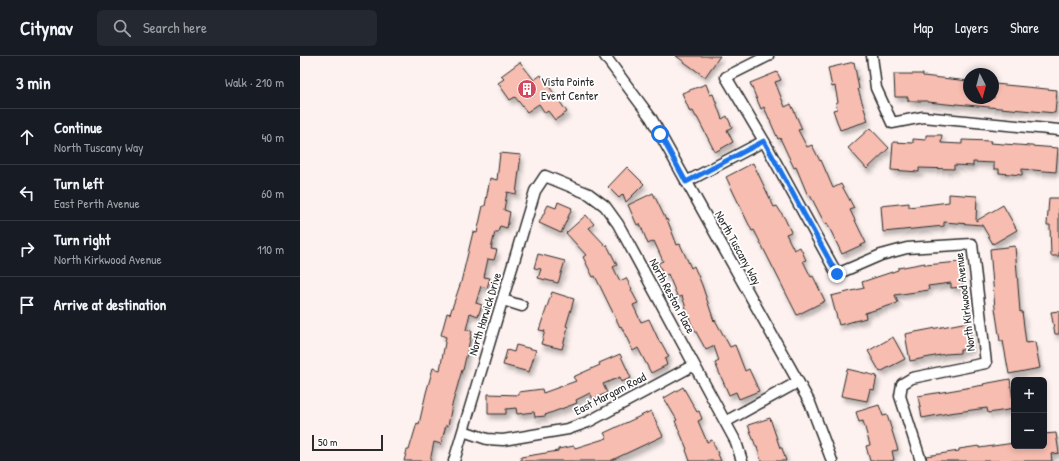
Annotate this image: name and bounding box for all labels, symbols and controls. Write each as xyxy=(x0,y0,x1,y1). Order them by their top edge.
search box xyxy=(97,10,377,46)
text: Citynav xyxy=(20,15,73,41)
icon: search xyxy=(111,17,133,39)
text: Search here xyxy=(143,17,207,38)
text: Map xyxy=(913,18,933,37)
text: Layers xyxy=(955,18,988,37)
text: Share xyxy=(1010,18,1039,37)
north arrow xyxy=(963,68,999,104)
text: 3 min xyxy=(16,71,51,94)
text: Walk · 210 m xyxy=(225,73,284,91)
place label: Vista Pointe Event Center xyxy=(541,73,599,104)
building icon: Vista Pointe Event Center xyxy=(516,78,538,100)
text: Continue xyxy=(54,117,102,138)
route start xyxy=(651,125,669,143)
icon: ahead xyxy=(16,126,38,148)
text: 40 m xyxy=(261,128,284,146)
text: North Tuscany Way xyxy=(54,138,143,156)
text: Turn left xyxy=(54,173,104,194)
icon: left xyxy=(16,182,38,204)
text: 60 m xyxy=(261,184,284,202)
text: East Perth Avenue xyxy=(54,194,140,212)
street label: North Tuscany Way xyxy=(711,208,766,288)
text: Turn right xyxy=(54,229,110,250)
icon: right xyxy=(16,238,38,260)
text: 110 m xyxy=(257,240,284,258)
text: North Kirkwood Avenue xyxy=(54,250,162,268)
street label: North Kirkwood Avenue xyxy=(950,251,979,352)
street label: North Reston Place xyxy=(645,255,699,337)
route end xyxy=(828,265,846,283)
street label: North Harwick Drive xyxy=(464,270,505,357)
icon: arrive xyxy=(16,294,38,316)
text: Arrive at destination xyxy=(54,294,166,315)
street label: East Margam Road xyxy=(571,368,649,419)
map controls xyxy=(1011,377,1047,449)
button: + xyxy=(1011,377,1047,413)
button: − xyxy=(1011,413,1047,449)
scale bar xyxy=(312,433,383,452)
text: 50 m xyxy=(318,435,338,449)

